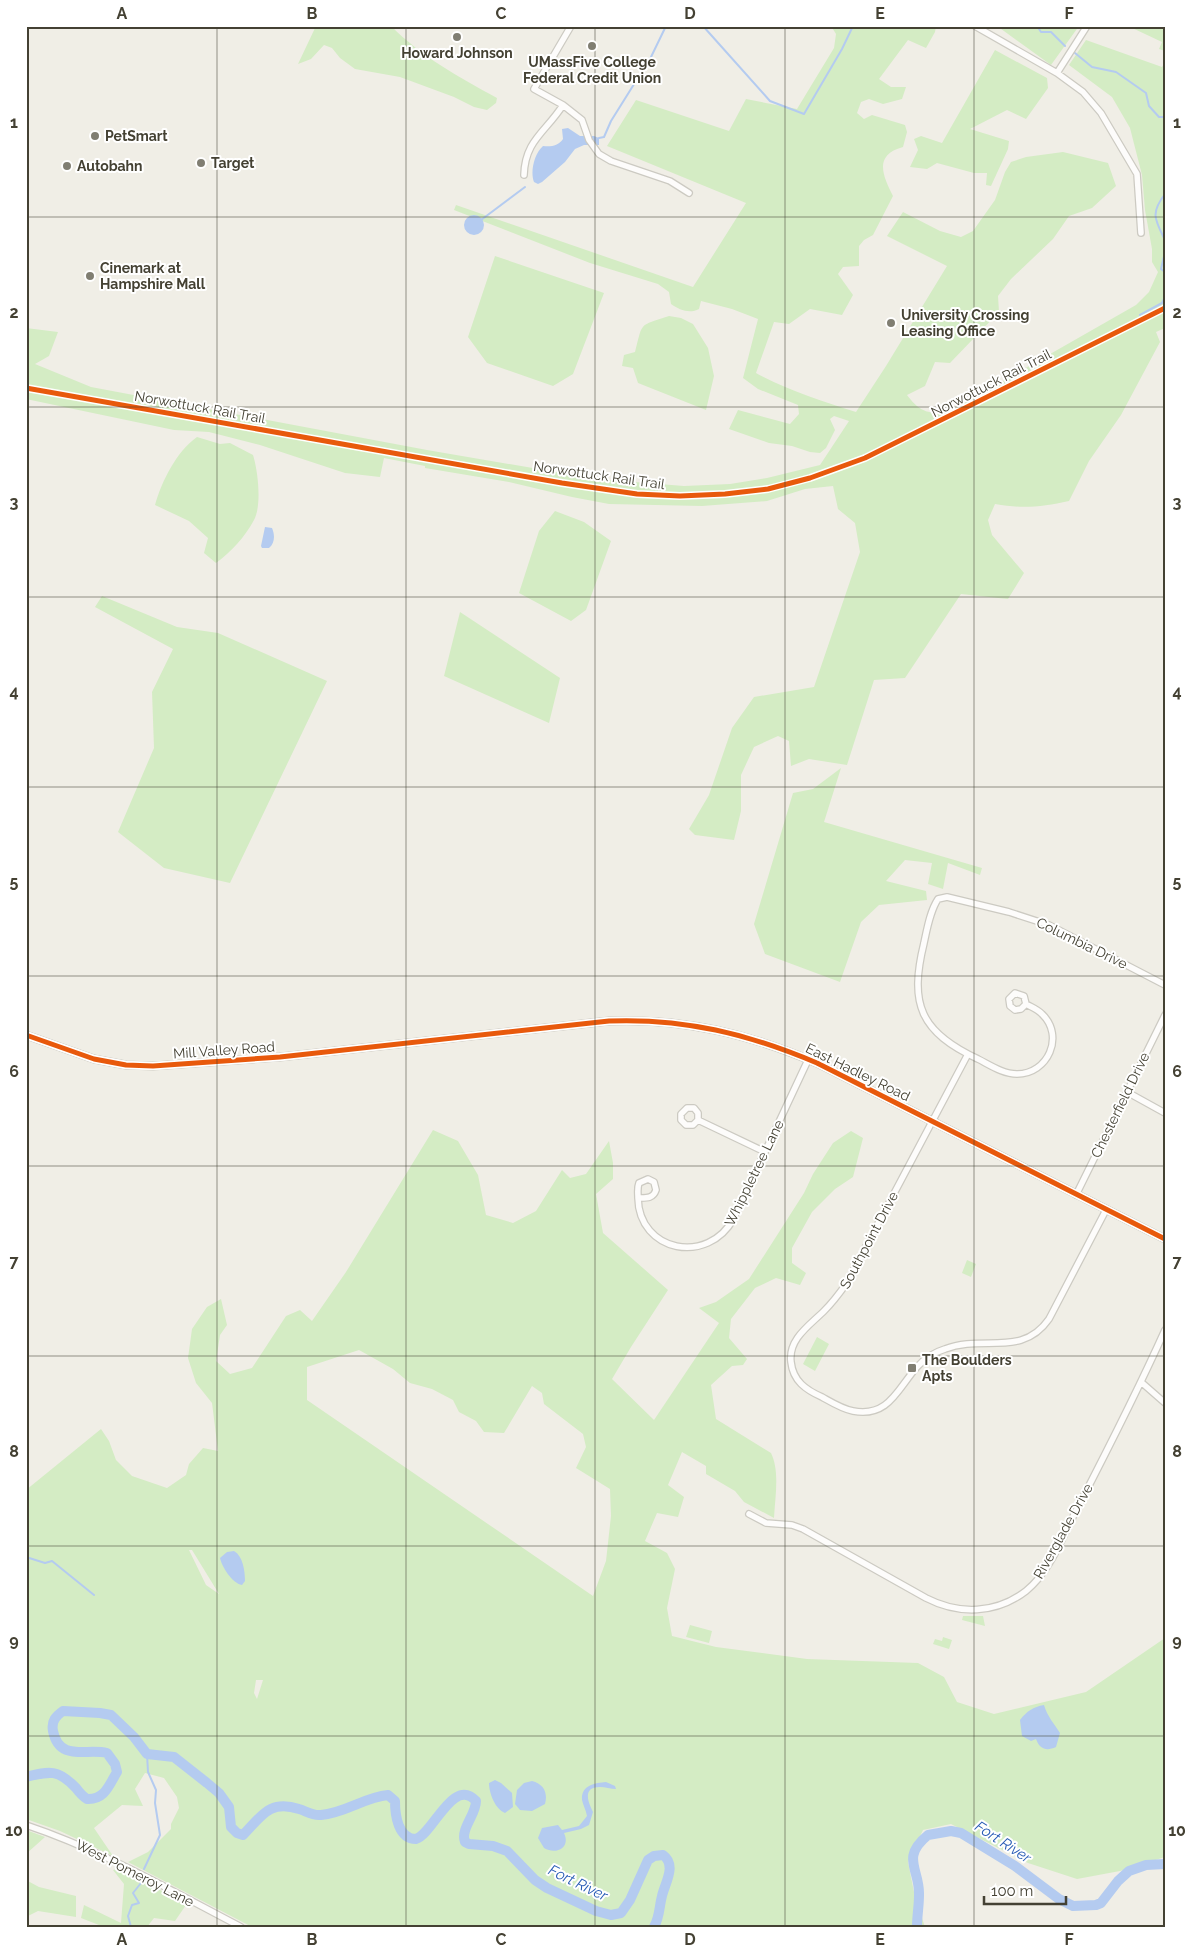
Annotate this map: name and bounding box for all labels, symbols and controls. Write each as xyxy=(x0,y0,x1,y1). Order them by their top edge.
text: A xyxy=(117,4,128,23)
text: B xyxy=(307,4,318,23)
text: C xyxy=(496,4,507,23)
text: D xyxy=(684,4,696,23)
text: E xyxy=(875,4,885,23)
text: F xyxy=(1064,4,1074,23)
marker: Howard Johnson xyxy=(451,31,463,43)
marker: UMassFive College Federal Credit Union xyxy=(586,40,598,52)
place label: Howard Johnson xyxy=(401,45,513,61)
place label: UMassFive College Federal Credit Union xyxy=(523,54,661,86)
text: 1 xyxy=(10,113,18,132)
text: 1 xyxy=(1173,113,1181,132)
place label: PetSmart xyxy=(105,128,168,144)
marker: PetSmart xyxy=(89,130,101,142)
place label: Target xyxy=(211,155,255,171)
marker: Target xyxy=(195,157,207,169)
place label: Autobahn xyxy=(77,158,143,174)
marker: Autobahn xyxy=(61,160,73,172)
place label: Cinemark at Hampshire Mall xyxy=(100,260,206,292)
marker: Cinemark at Hampshire Mall xyxy=(84,270,96,282)
text: 2 xyxy=(9,303,19,322)
text: 2 xyxy=(1172,303,1182,322)
place label: University Crossing Leasing Office xyxy=(901,307,1029,339)
marker: University Crossing Leasing Office xyxy=(885,317,897,329)
street label: Norwottuck Rail Trail xyxy=(928,346,1054,420)
street label: Norwottuck Rail Trail xyxy=(133,388,267,426)
street label: Norwottuck Rail Trail xyxy=(532,458,666,492)
text: 3 xyxy=(10,493,19,512)
text: 3 xyxy=(1173,493,1182,512)
text: 4 xyxy=(9,682,19,701)
text: 4 xyxy=(1172,682,1182,701)
text: 5 xyxy=(10,872,19,891)
text: 5 xyxy=(1173,872,1182,891)
street label: Columbia Drive xyxy=(1034,914,1130,972)
street label: Mill Valley Road xyxy=(173,1038,275,1062)
street label: East Hadley Road xyxy=(803,1040,913,1104)
street label: Chesterfield Drive xyxy=(1088,1050,1152,1160)
text: 6 xyxy=(9,1062,19,1081)
text: 6 xyxy=(1172,1062,1182,1081)
street label: Whippletree Lane xyxy=(721,1117,787,1229)
street label: Southpoint Drive xyxy=(837,1189,901,1291)
text: 7 xyxy=(10,1252,19,1271)
text: 7 xyxy=(1173,1252,1182,1271)
place label: The Boulders Apts xyxy=(922,1352,1012,1384)
marker: The Boulders Apts xyxy=(906,1362,918,1374)
text: 8 xyxy=(9,1442,19,1461)
text: 8 xyxy=(1172,1442,1182,1461)
street label: Riverglade Drive xyxy=(1030,1481,1096,1581)
text: 9 xyxy=(9,1631,19,1650)
text: 9 xyxy=(1172,1631,1182,1650)
water label: Fort River xyxy=(972,1817,1035,1867)
text: 10 xyxy=(5,1821,23,1840)
text: 10 xyxy=(1168,1821,1186,1840)
street label: West Pomeroy Lane xyxy=(73,1836,197,1910)
water label: Fort River xyxy=(546,1861,611,1905)
scale bar xyxy=(984,1873,1066,1905)
text: 100 m xyxy=(991,1882,1033,1900)
text: A xyxy=(117,1930,128,1949)
text: B xyxy=(307,1930,318,1949)
text: C xyxy=(496,1930,507,1949)
text: D xyxy=(684,1930,696,1949)
text: E xyxy=(875,1930,885,1949)
text: F xyxy=(1064,1930,1074,1949)

